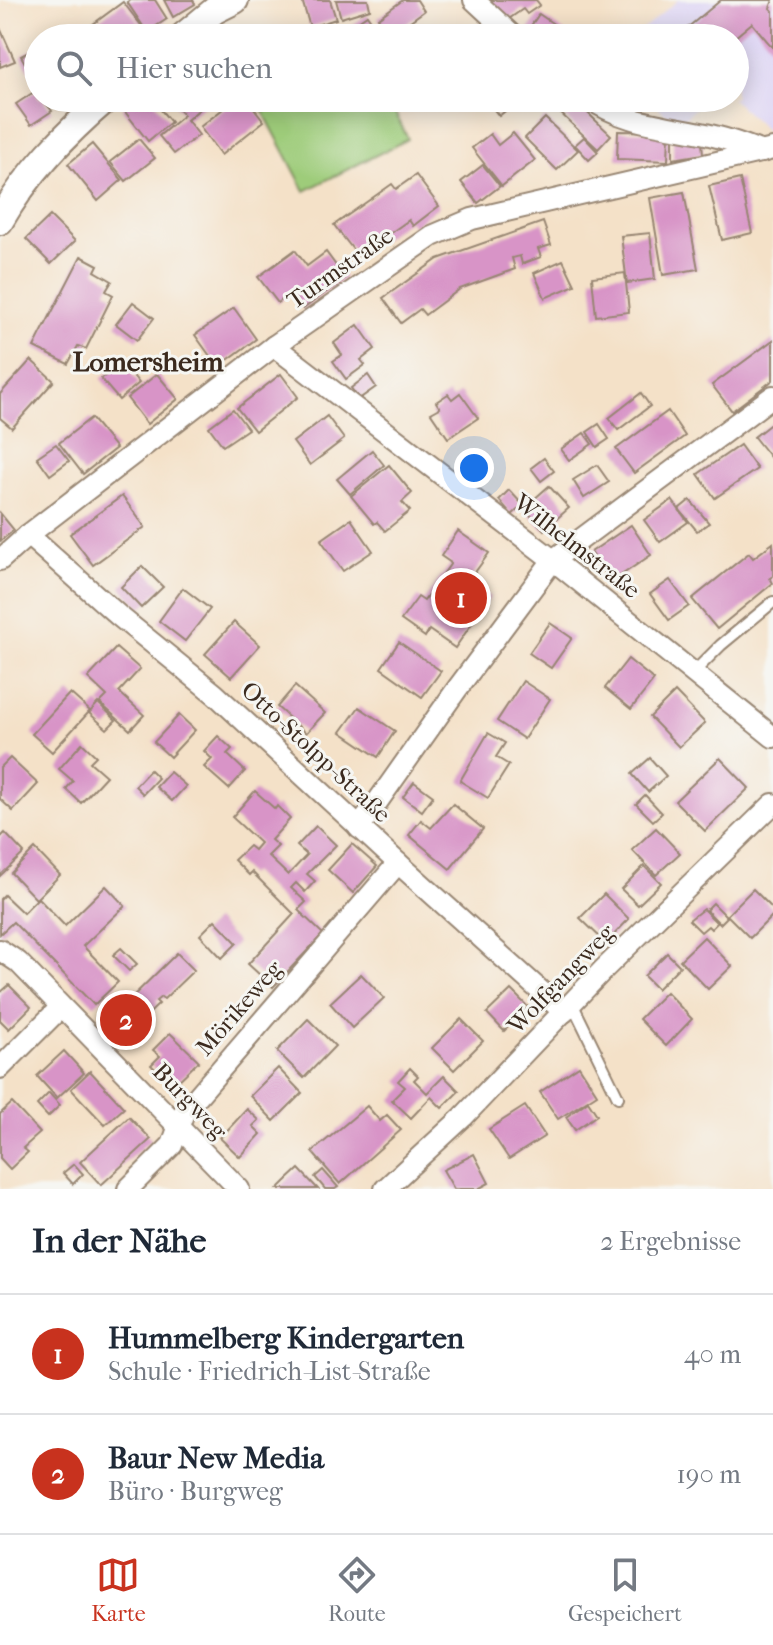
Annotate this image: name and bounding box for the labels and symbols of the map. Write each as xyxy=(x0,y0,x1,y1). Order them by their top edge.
street label: Turmstraße xyxy=(282,221,399,315)
district label: Lomersheim xyxy=(72,345,224,378)
your location xyxy=(454,448,494,488)
street label: Wilhelmstraße xyxy=(507,487,646,604)
pin: 1 xyxy=(435,568,487,628)
street label: Otto-Stolpp-Straße xyxy=(236,676,396,828)
street label: Wolfgangweg xyxy=(501,917,621,1040)
street label: Mörikeweg xyxy=(190,954,289,1061)
pin: 2 xyxy=(100,990,152,1050)
street label: Burgweg xyxy=(147,1057,234,1146)

